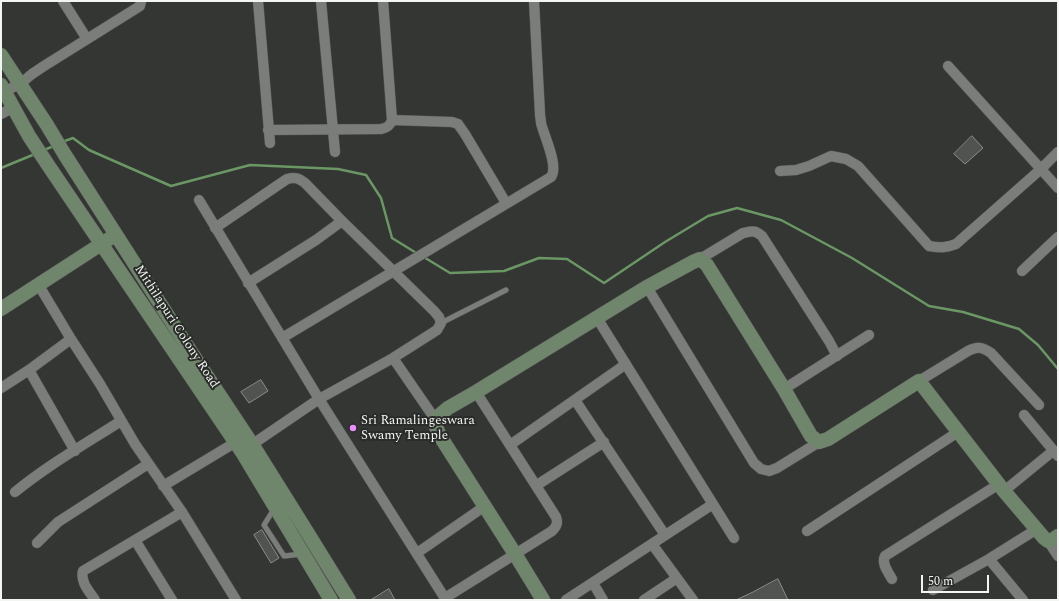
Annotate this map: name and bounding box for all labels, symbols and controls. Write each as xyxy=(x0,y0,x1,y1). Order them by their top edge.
street label: Mithilapuri Colony Road xyxy=(130,263,222,391)
place label: Sri Ramalingeswara Swamy Temple xyxy=(361,413,475,444)
marker: Sri Ramalingeswara Swamy Temple xyxy=(348,423,358,433)
scale bar xyxy=(923,567,991,593)
text: 50 m xyxy=(928,572,953,591)

